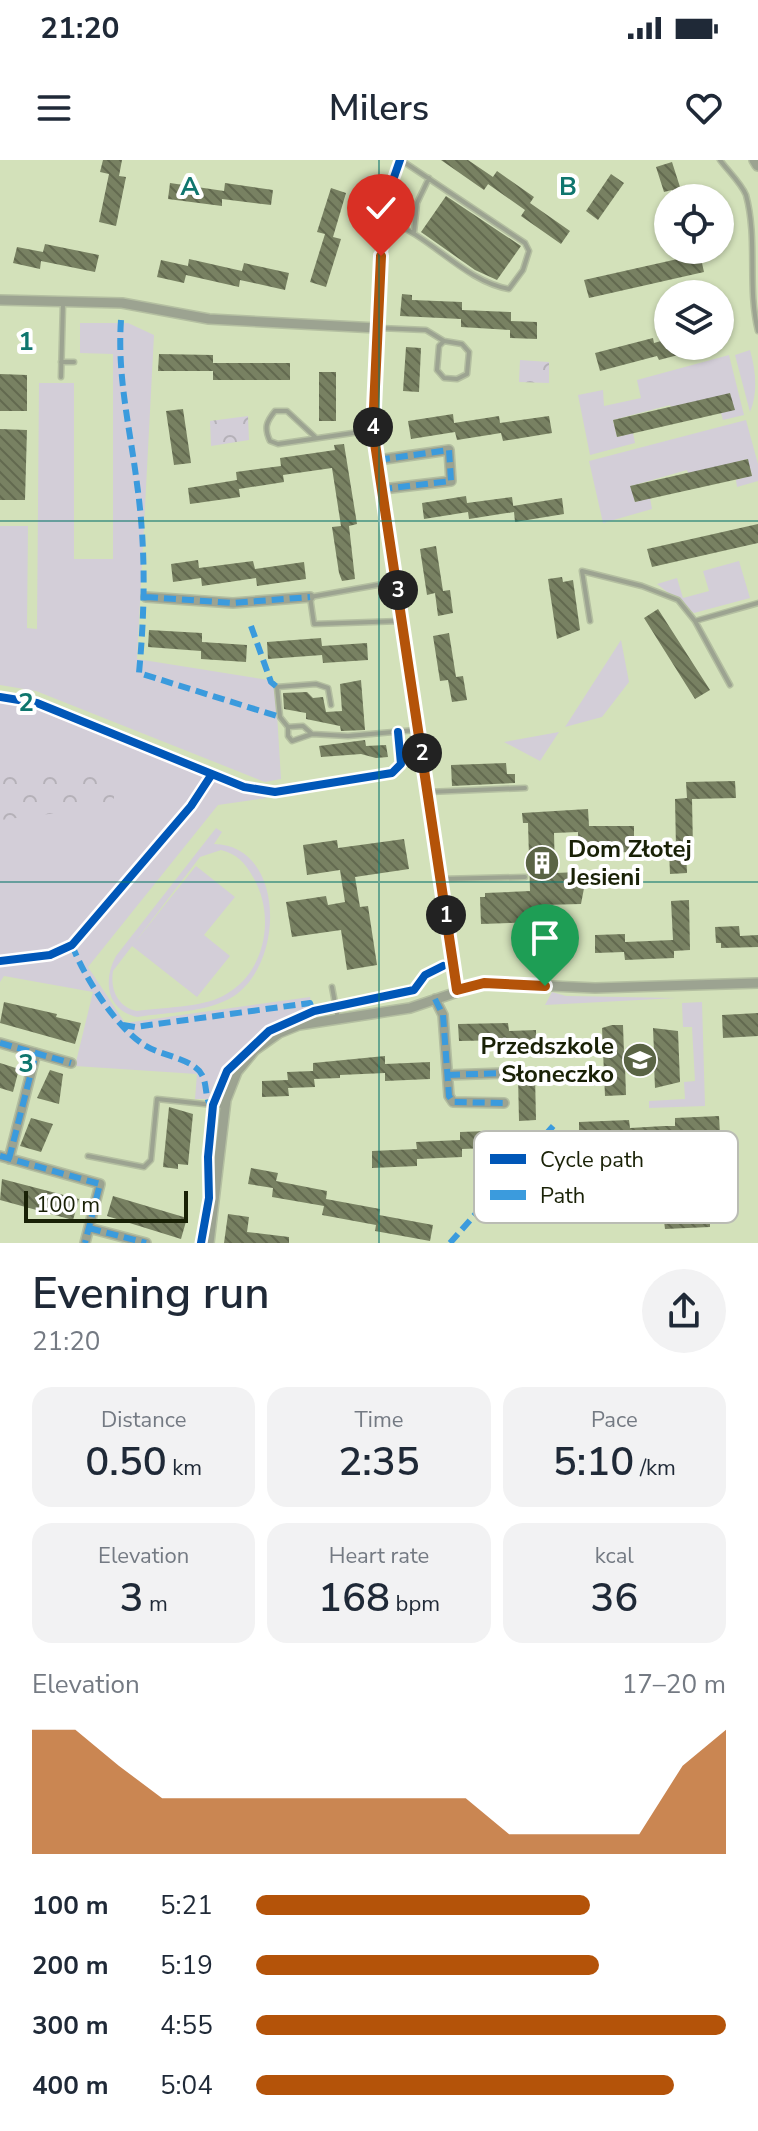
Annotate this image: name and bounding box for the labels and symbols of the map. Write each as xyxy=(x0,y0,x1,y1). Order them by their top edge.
text: A xyxy=(180,169,200,204)
text: B xyxy=(559,169,577,204)
pin xyxy=(347,174,415,256)
text: 1 xyxy=(18,324,34,359)
pin: 4 xyxy=(353,407,393,447)
pin: 3 xyxy=(378,570,418,610)
text: 2 xyxy=(18,685,34,720)
pin: 2 xyxy=(402,733,442,773)
place label: Dom Złotej Jesieni xyxy=(567,833,692,893)
building icon: Dom Złotej Jesieni xyxy=(523,844,561,882)
pin: 1 xyxy=(426,895,466,935)
pin xyxy=(511,904,579,986)
place label: Przedszkole Słoneczko xyxy=(481,1030,614,1090)
school or university icon: Przedszkole Słoneczko xyxy=(621,1041,659,1079)
text: 3 xyxy=(18,1046,34,1081)
legend xyxy=(474,1131,738,1223)
text: Cycle path xyxy=(540,1145,644,1175)
text: Path xyxy=(540,1181,585,1211)
scale bar xyxy=(24,1187,188,1223)

